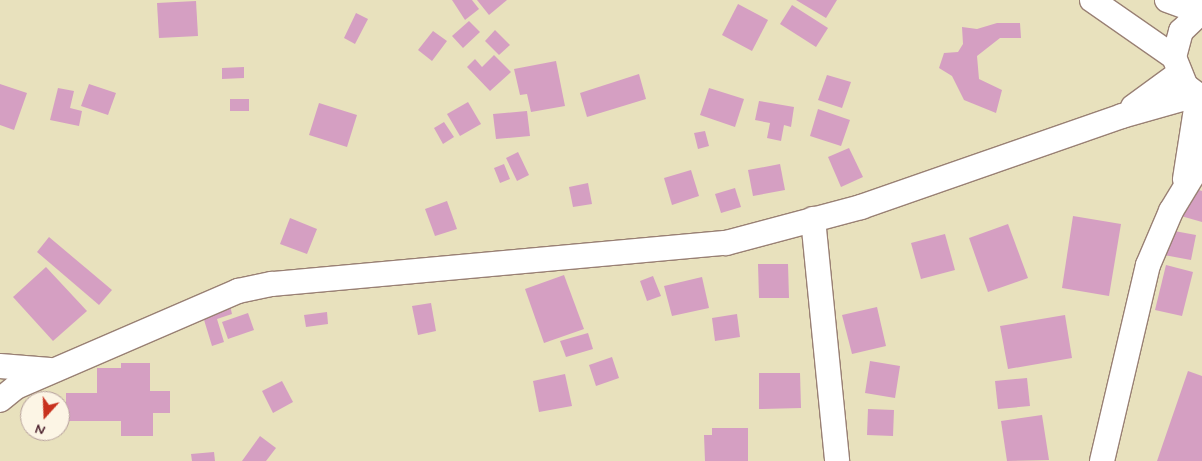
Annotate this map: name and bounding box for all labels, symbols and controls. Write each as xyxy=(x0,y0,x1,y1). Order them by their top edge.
north arrow xyxy=(20,391,70,441)
text: N xyxy=(33,419,48,439)

